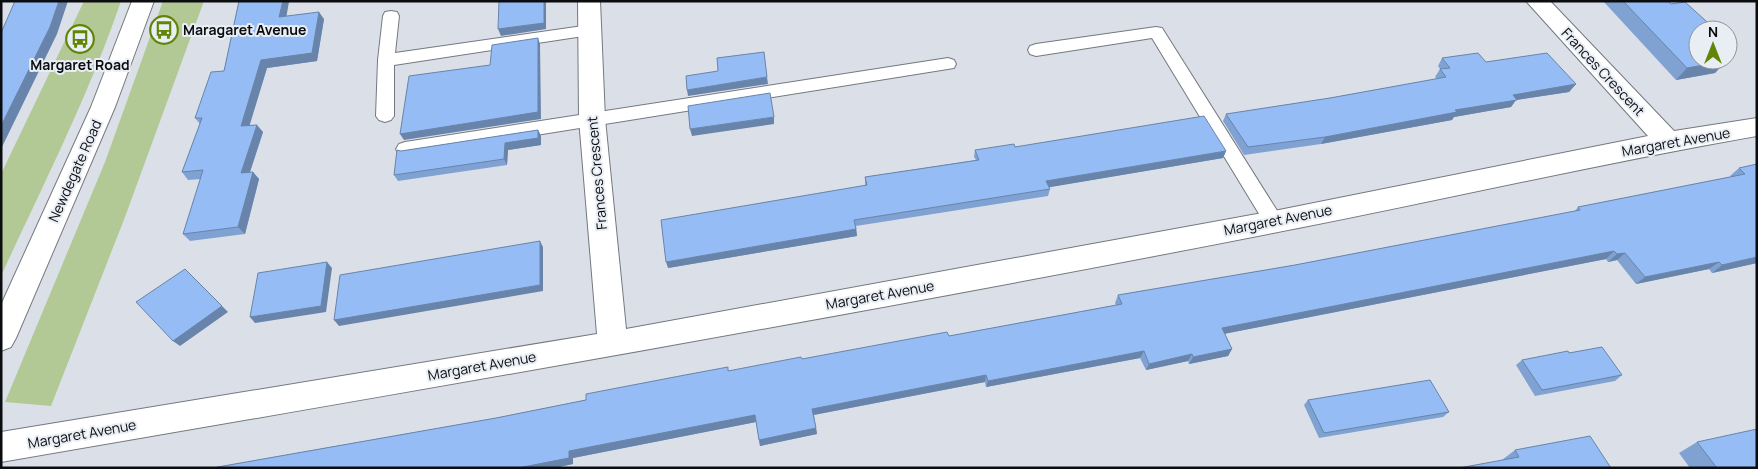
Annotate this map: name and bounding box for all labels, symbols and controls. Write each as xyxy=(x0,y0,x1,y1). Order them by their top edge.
bus stop icon: Maragaret Avenue xyxy=(149,15,179,45)
place label: Maragaret Avenue xyxy=(183,20,306,39)
north arrow xyxy=(1688,20,1738,70)
text: N xyxy=(1708,22,1718,41)
bus stop icon: Margaret Road xyxy=(65,24,95,54)
street label: Frances Crescent xyxy=(1558,24,1649,120)
place label: Margaret Road xyxy=(30,55,130,74)
street label: Frances Crescent xyxy=(582,115,611,230)
street label: Newdegate Road xyxy=(43,117,106,225)
street label: Margaret Avenue xyxy=(1620,123,1732,160)
street label: Margaret Avenue xyxy=(1222,200,1334,239)
street label: Margaret Avenue xyxy=(824,276,936,313)
street label: Margaret Avenue xyxy=(426,347,538,384)
street label: Margaret Avenue xyxy=(26,415,138,452)

